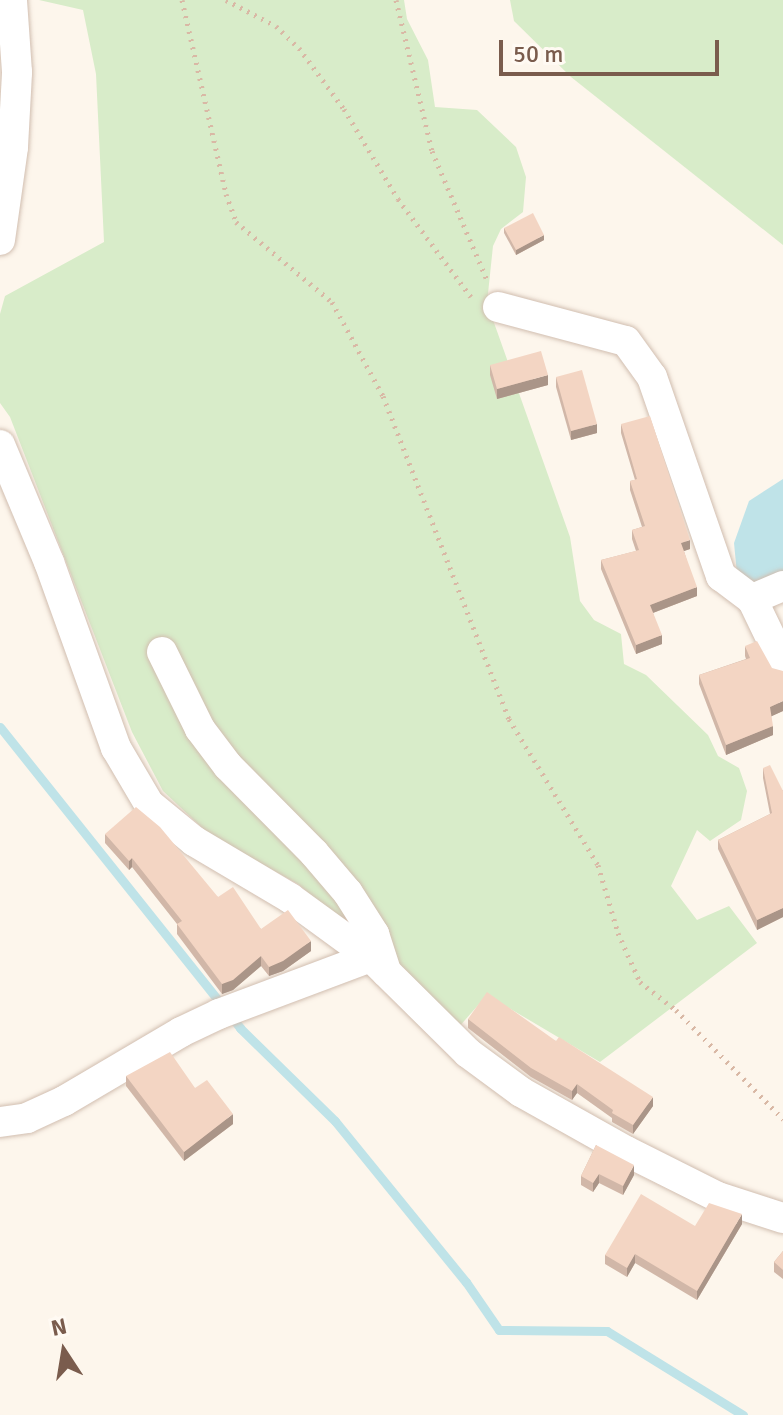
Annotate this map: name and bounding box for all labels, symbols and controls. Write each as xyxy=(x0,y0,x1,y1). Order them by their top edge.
scale bar xyxy=(503,24,723,74)
text: 50 m xyxy=(513,39,563,69)
north arrow xyxy=(24,1311,104,1391)
text: N xyxy=(49,1312,69,1342)

